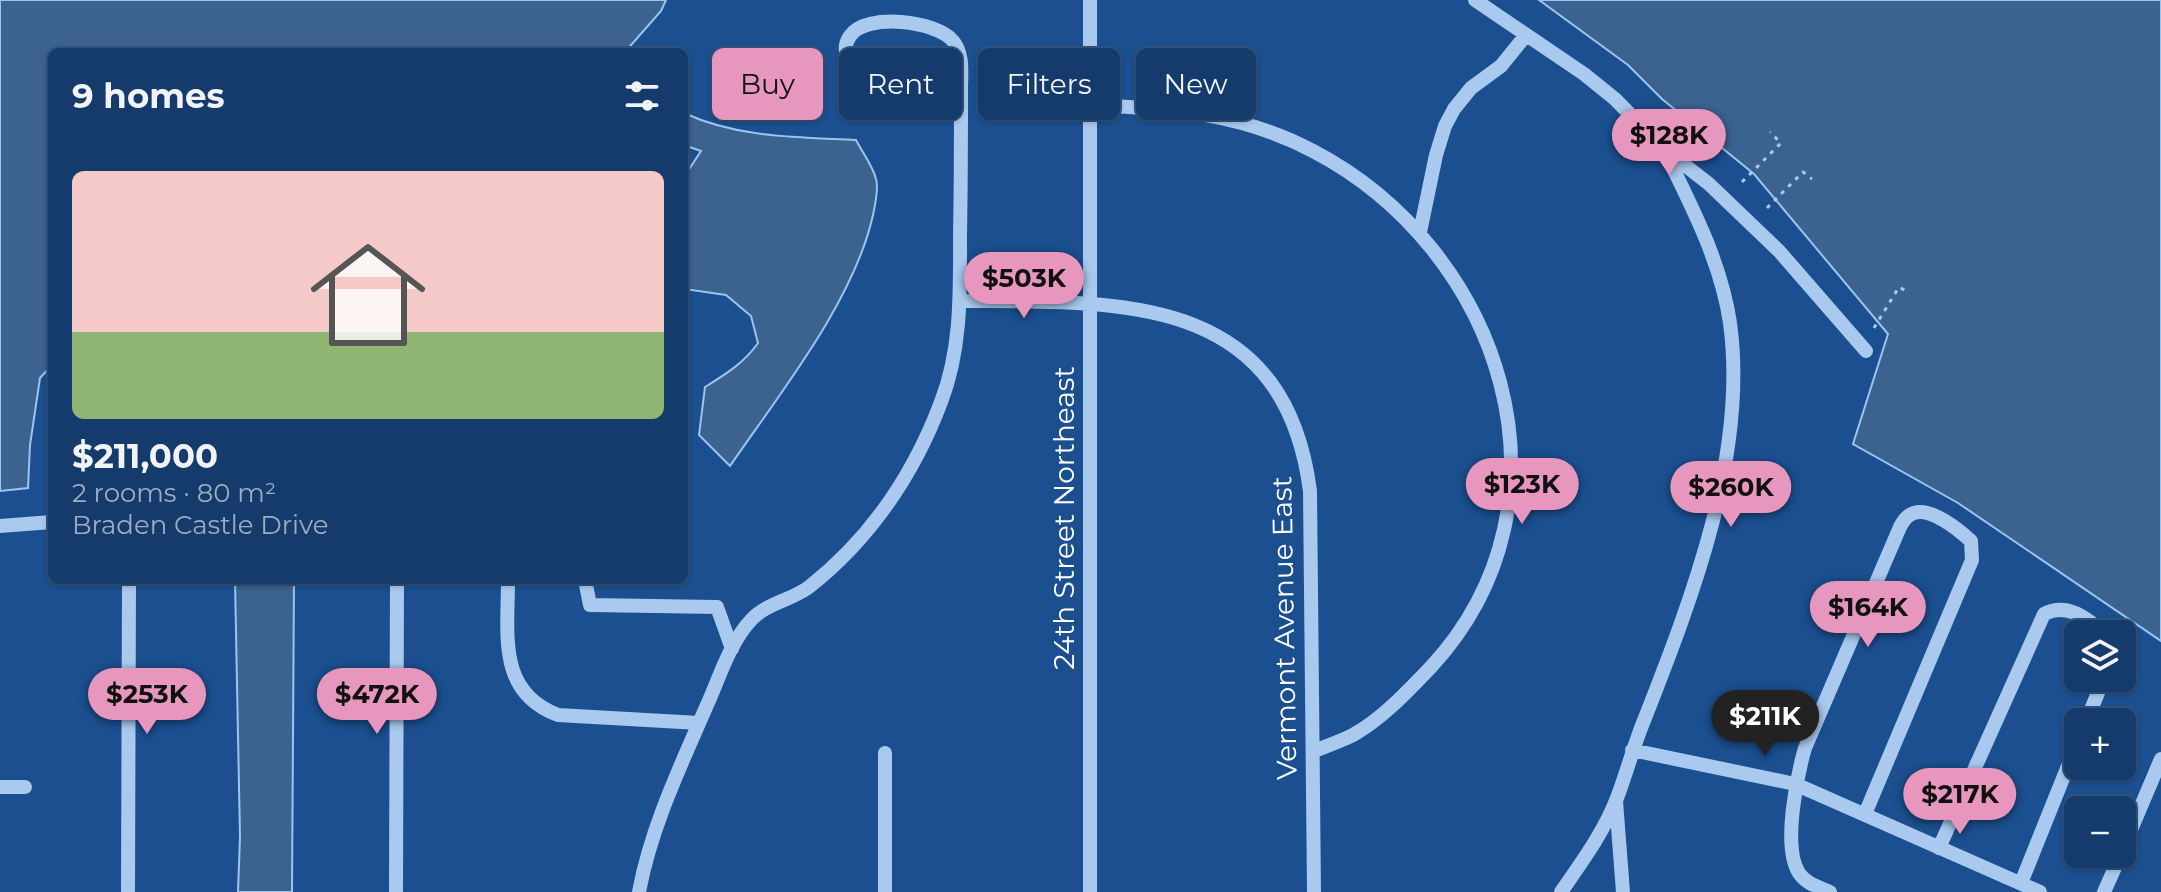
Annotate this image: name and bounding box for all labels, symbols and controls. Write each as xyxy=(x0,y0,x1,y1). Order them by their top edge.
chip: Buy xyxy=(712,48,823,120)
chip: Rent xyxy=(839,48,962,120)
chip: Filters xyxy=(978,48,1120,120)
chip: New xyxy=(1136,48,1256,120)
icon: filters xyxy=(620,74,664,118)
text: 9 homes xyxy=(72,75,225,117)
pin: $128K xyxy=(1613,109,1725,177)
text: $128K xyxy=(1630,119,1708,151)
icon: home xyxy=(296,223,440,367)
pin: $503K xyxy=(968,252,1080,320)
text: $503K xyxy=(982,262,1066,294)
street label: 24th Street Northeast xyxy=(1047,366,1081,670)
text: $211,000 xyxy=(72,435,218,477)
pin: $123K xyxy=(1466,458,1578,526)
pin: $260K xyxy=(1675,461,1787,529)
text: $123K xyxy=(1484,468,1560,500)
text: $260K xyxy=(1688,471,1774,503)
street label: Vermont Avenue East xyxy=(1264,476,1304,780)
text: 2 rooms · 80 m² xyxy=(72,477,276,509)
text: Braden Castle Drive xyxy=(72,509,328,541)
pin: $164K xyxy=(1812,581,1924,649)
text: $164K xyxy=(1828,591,1908,623)
map controls xyxy=(2064,620,2136,868)
button: layers xyxy=(2064,620,2136,692)
pin: $253K xyxy=(91,668,203,736)
pin: $472K xyxy=(321,668,433,736)
text: $253K xyxy=(106,678,188,710)
text: $472K xyxy=(335,678,419,710)
pin: $211K xyxy=(1709,690,1821,758)
text: $211K xyxy=(1729,700,1801,732)
button: + xyxy=(2064,708,2136,780)
pin: $217K xyxy=(1904,768,2016,836)
text: $217K xyxy=(1921,778,1999,810)
button: − xyxy=(2064,796,2136,868)

